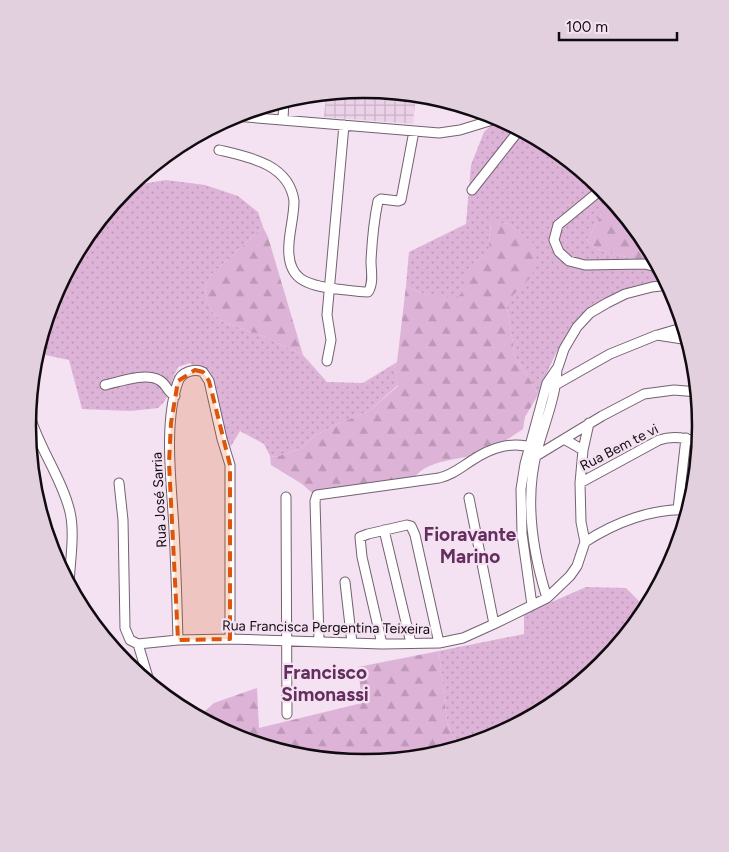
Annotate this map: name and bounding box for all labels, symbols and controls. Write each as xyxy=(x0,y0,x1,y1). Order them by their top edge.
scale bar xyxy=(559,10,676,42)
text: 100 m xyxy=(566,18,608,36)
street label: Rua Bem te vi xyxy=(577,420,661,474)
street label: Rua José Sarria xyxy=(149,452,170,548)
district label: Fioravante Marino xyxy=(424,523,517,568)
street label: Rua Francisca Pergentina Teixeira xyxy=(222,617,430,638)
district label: Francisco Simonassi xyxy=(281,661,369,706)

